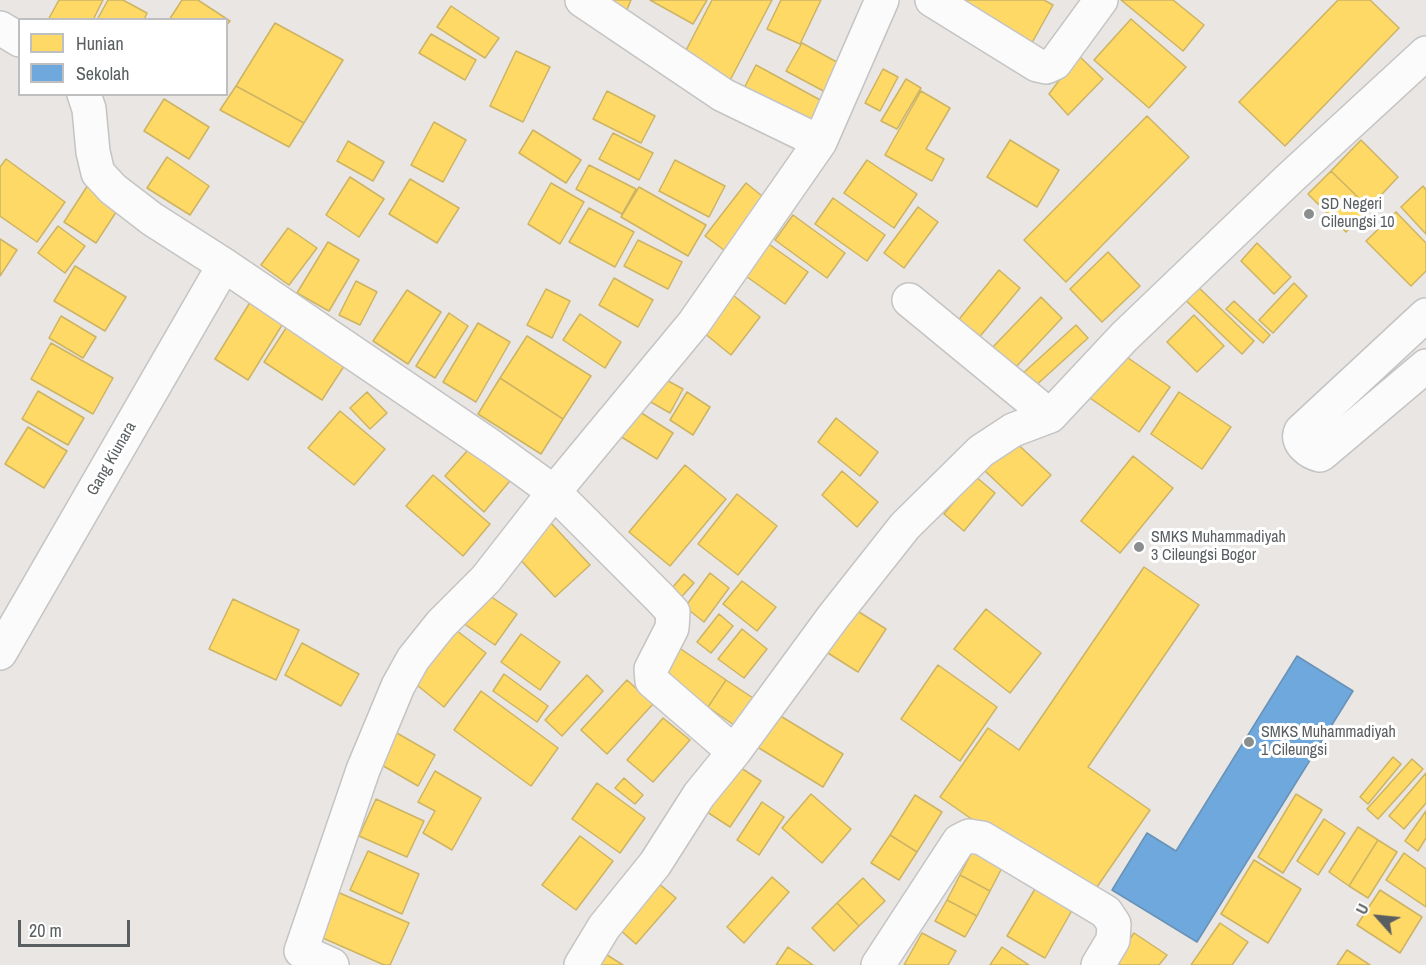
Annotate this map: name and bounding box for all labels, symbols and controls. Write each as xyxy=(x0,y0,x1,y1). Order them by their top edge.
legend xyxy=(18,18,228,96)
text: Hunian xyxy=(76,31,124,56)
text: Sekolah xyxy=(76,61,129,86)
place label: SD Negeri Cileungsi 10 xyxy=(1321,195,1395,233)
marker: SD Negeri Cileungsi 10 xyxy=(1302,207,1316,221)
street label: Gang Kiunara xyxy=(83,419,141,499)
place label: SMKS Muhammadiyah 3 Cileungsi Bogor xyxy=(1151,528,1286,566)
marker: SMKS Muhammadiyah 3 Cileungsi Bogor xyxy=(1132,540,1146,554)
place label: SMKS Muhammadiyah 1 Cileungsi xyxy=(1261,723,1396,761)
marker: SMKS Muhammadiyah 1 Cileungsi xyxy=(1242,735,1256,749)
north arrow xyxy=(1348,887,1408,947)
text: U xyxy=(1350,900,1374,918)
scale bar xyxy=(21,908,134,946)
text: 20 m xyxy=(29,918,62,943)

